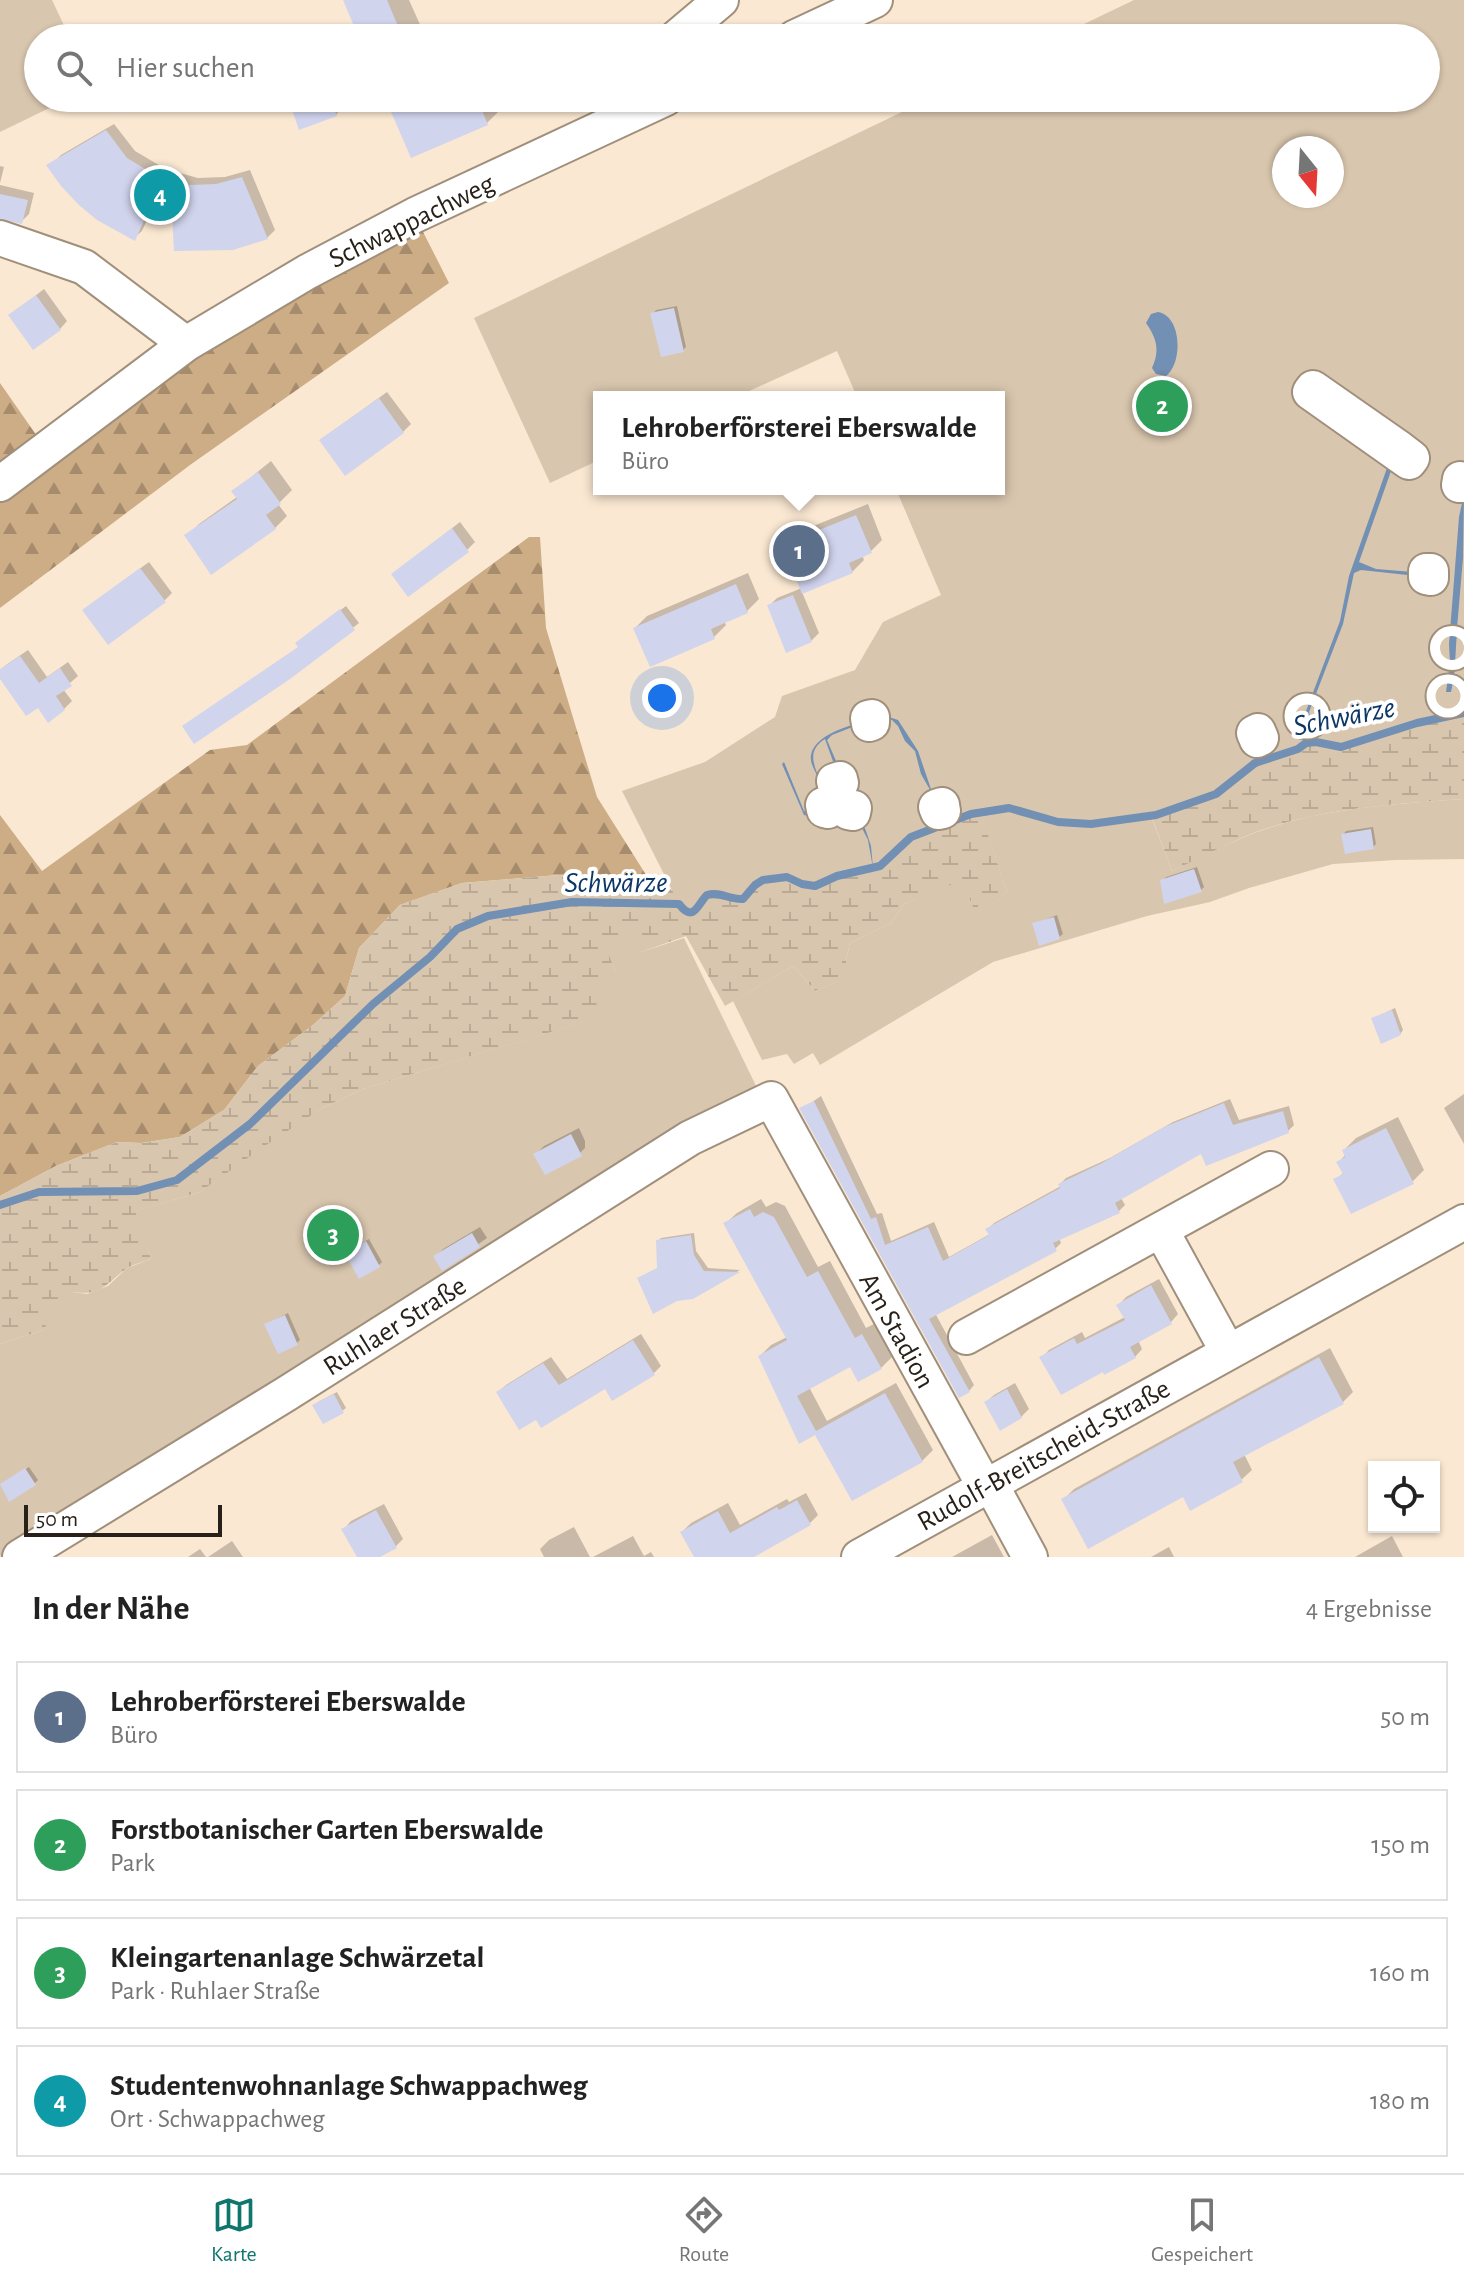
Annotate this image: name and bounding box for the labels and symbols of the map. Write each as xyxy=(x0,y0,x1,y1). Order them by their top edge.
north arrow xyxy=(1272,136,1344,208)
pin: 4 xyxy=(134,165,186,225)
street label: Schwappachweg xyxy=(325,170,499,274)
pin: 2 xyxy=(1136,376,1188,436)
pin: 1 xyxy=(773,521,825,581)
your location xyxy=(642,678,682,718)
water label: Schwärze xyxy=(1291,692,1398,742)
water label: Schwärze xyxy=(564,868,668,898)
pin: 3 xyxy=(307,1205,359,1265)
street label: Am Stadion xyxy=(853,1269,939,1393)
street label: Ruhlaer Straße xyxy=(319,1272,471,1382)
street label: Rudolf-Breitscheid-Straße xyxy=(913,1375,1175,1537)
scale bar xyxy=(24,1501,222,1537)

